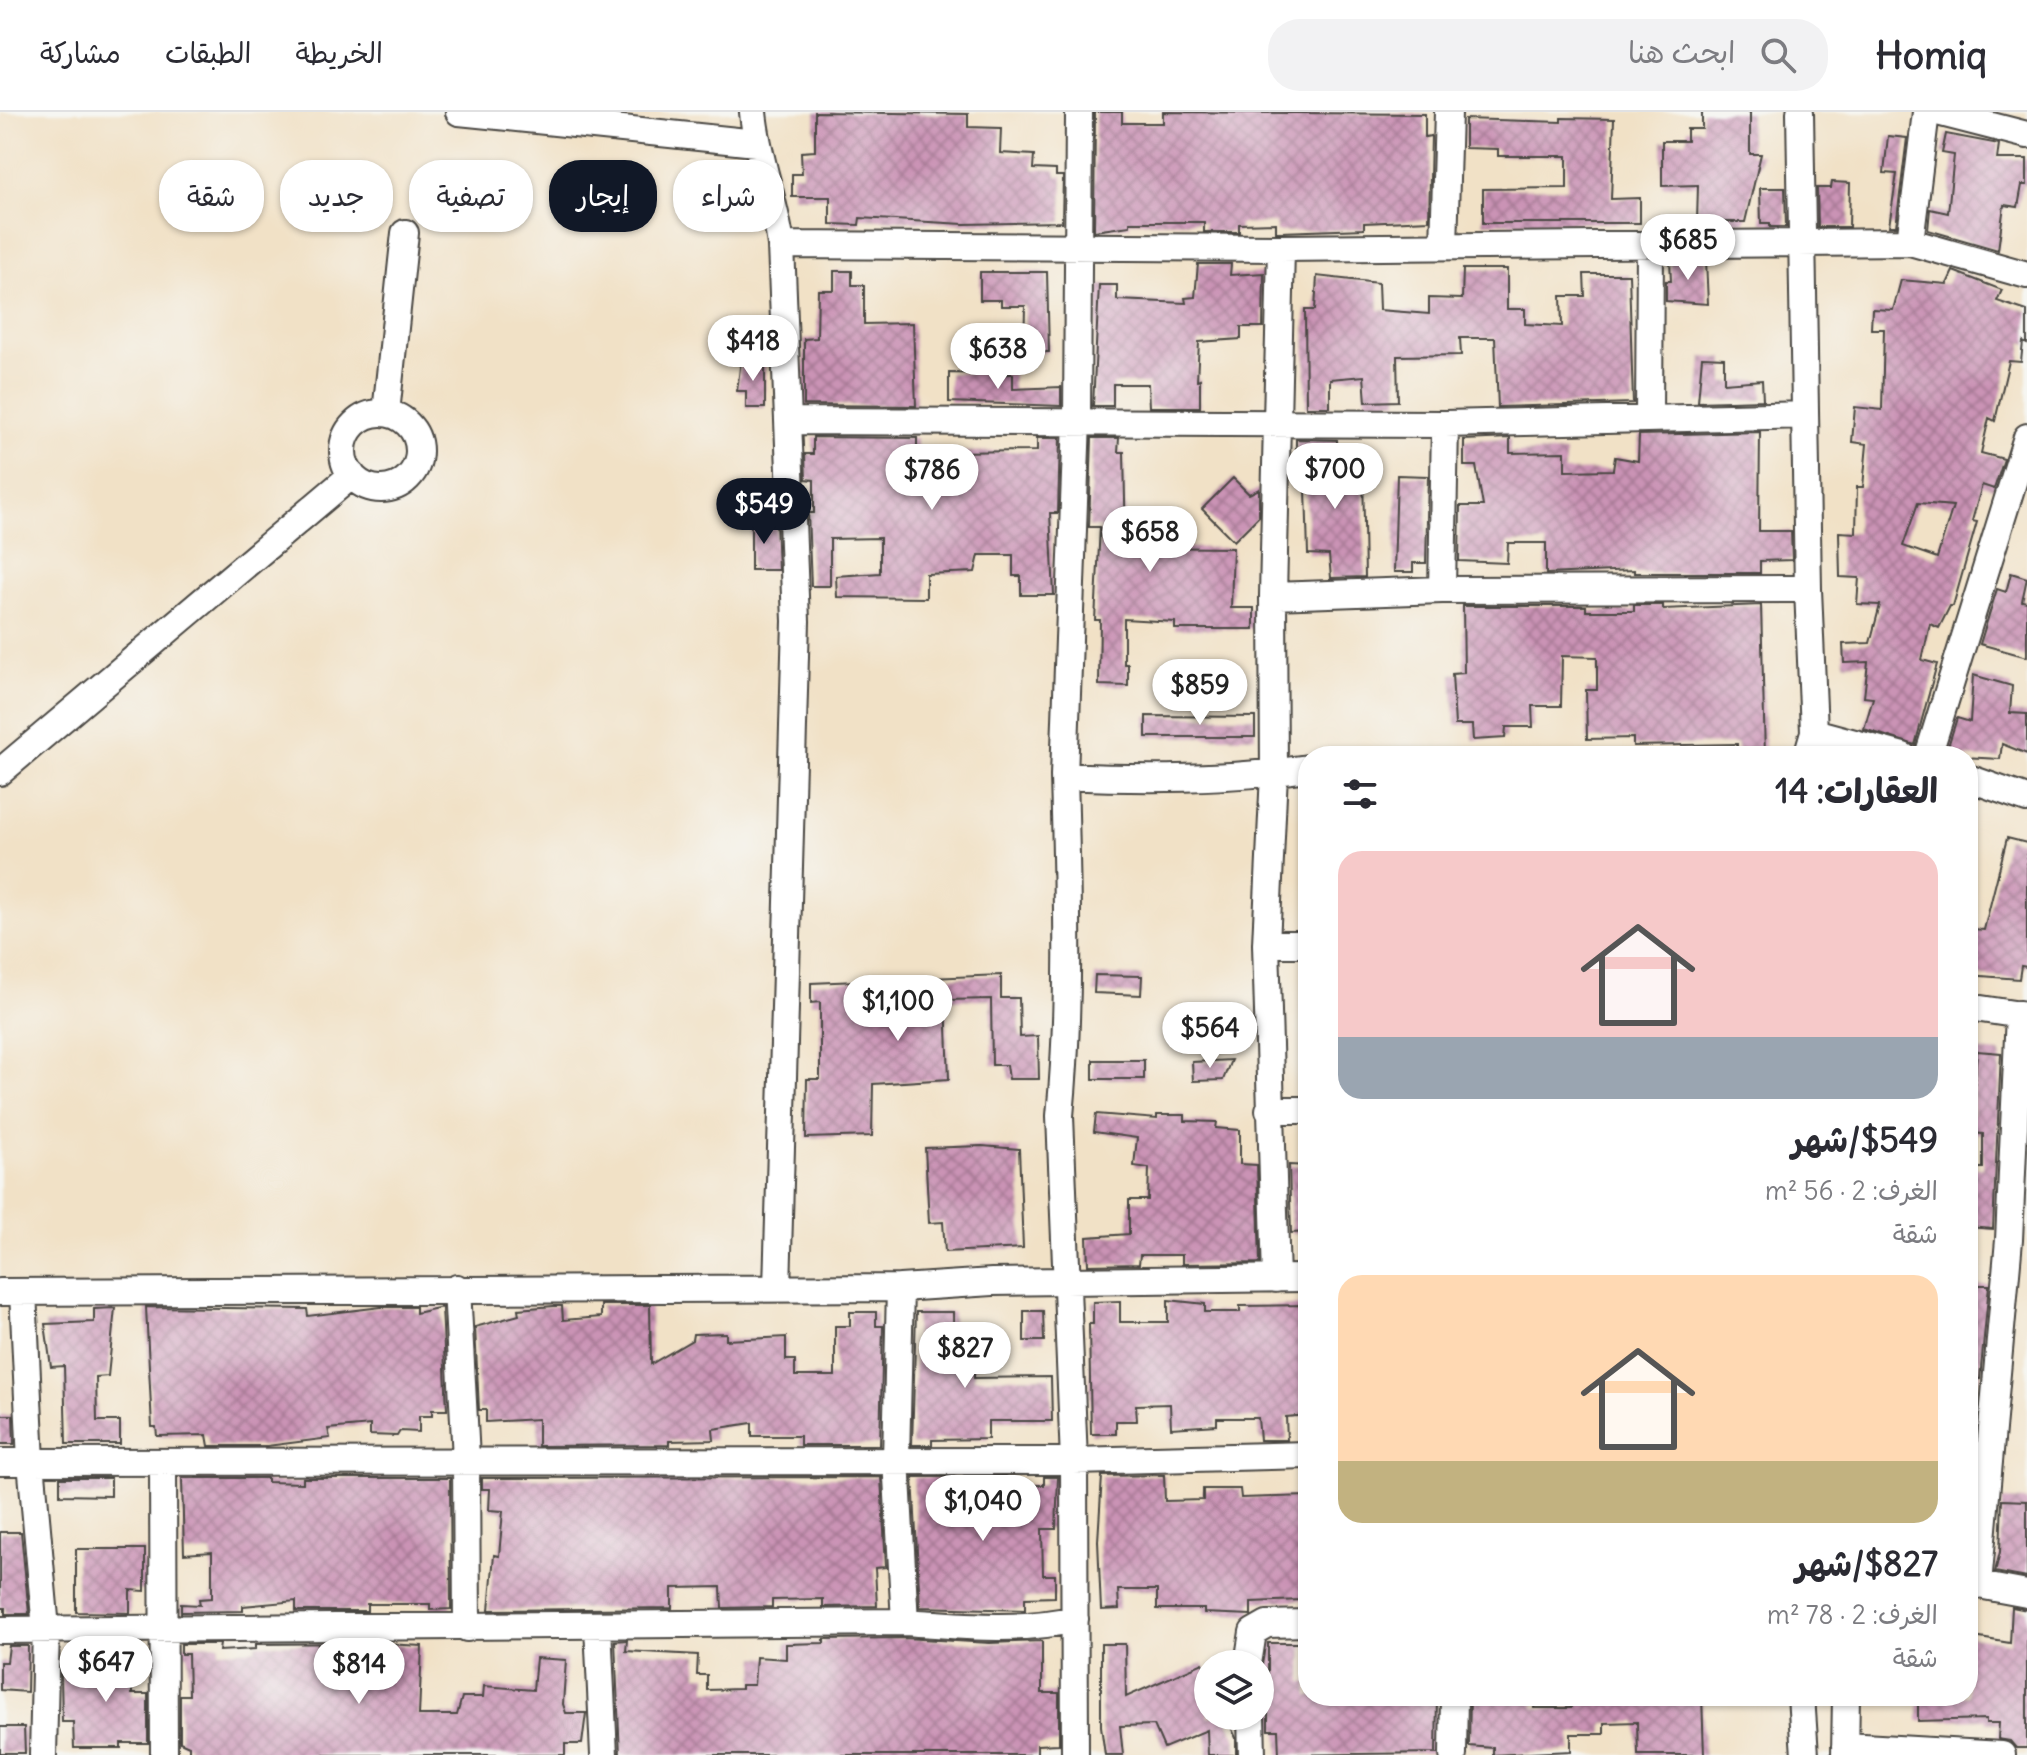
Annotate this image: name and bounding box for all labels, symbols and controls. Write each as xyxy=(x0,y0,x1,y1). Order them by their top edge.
search box xyxy=(1268,19,1828,91)
text: Homiq xyxy=(1876,32,1987,79)
text: ابحث هنا xyxy=(1628,33,1736,71)
icon: search xyxy=(1756,33,1800,77)
text: مشاركة xyxy=(40,35,121,71)
text: الطبقات xyxy=(165,35,251,71)
text: الخريطة xyxy=(295,35,383,71)
chip: شقة xyxy=(159,160,264,232)
chip: جديد xyxy=(280,160,393,232)
chip: تصفية xyxy=(409,160,533,232)
chip: إيجار xyxy=(549,160,657,232)
chip: شراء xyxy=(673,160,784,232)
pin: $685 xyxy=(1641,214,1735,282)
text: $685 xyxy=(1658,223,1718,256)
pin: $418 xyxy=(706,315,800,383)
pin: $638 xyxy=(951,323,1045,391)
text: $418 xyxy=(726,324,780,357)
text: $638 xyxy=(968,332,1028,365)
pin: $700 xyxy=(1288,443,1382,511)
pin: $786 xyxy=(885,444,979,512)
text: $700 xyxy=(1304,452,1366,485)
text: $786 xyxy=(903,453,961,486)
pin: $549 xyxy=(717,478,811,546)
text: $549 xyxy=(734,487,794,520)
pin: $658 xyxy=(1103,506,1197,574)
text: $658 xyxy=(1120,515,1180,548)
pin: $859 xyxy=(1153,659,1247,727)
text: $859 xyxy=(1170,668,1230,701)
text: العقارات: 14 xyxy=(1775,769,1938,812)
icon: filters xyxy=(1338,772,1382,816)
icon: home xyxy=(1566,903,1710,1047)
pin: $1,100 xyxy=(833,975,963,1043)
text: $1,100 xyxy=(861,984,935,1017)
pin: $564 xyxy=(1163,1002,1257,1070)
text: $564 xyxy=(1180,1011,1240,1044)
text: $549/شهر xyxy=(1792,1118,1938,1161)
text: الغرف: 2 · 56 m² xyxy=(1765,1174,1938,1207)
text: شقة xyxy=(1893,1217,1938,1250)
pin: $827 xyxy=(918,1322,1012,1390)
icon: home xyxy=(1566,1327,1710,1471)
text: $827 xyxy=(937,1331,993,1364)
pin: $1,040 xyxy=(918,1475,1048,1543)
text: $1,040 xyxy=(944,1484,1023,1517)
text: $827/شهر xyxy=(1795,1542,1938,1585)
text: الغرف: 2 · 78 m² xyxy=(1767,1598,1938,1631)
pin: $647 xyxy=(59,1636,153,1704)
pin: $814 xyxy=(312,1638,406,1706)
text: شقة xyxy=(1893,1641,1938,1674)
text: $647 xyxy=(78,1645,134,1678)
text: $814 xyxy=(332,1647,386,1680)
map controls xyxy=(1194,1650,1274,1730)
button: layers xyxy=(1194,1650,1274,1730)

